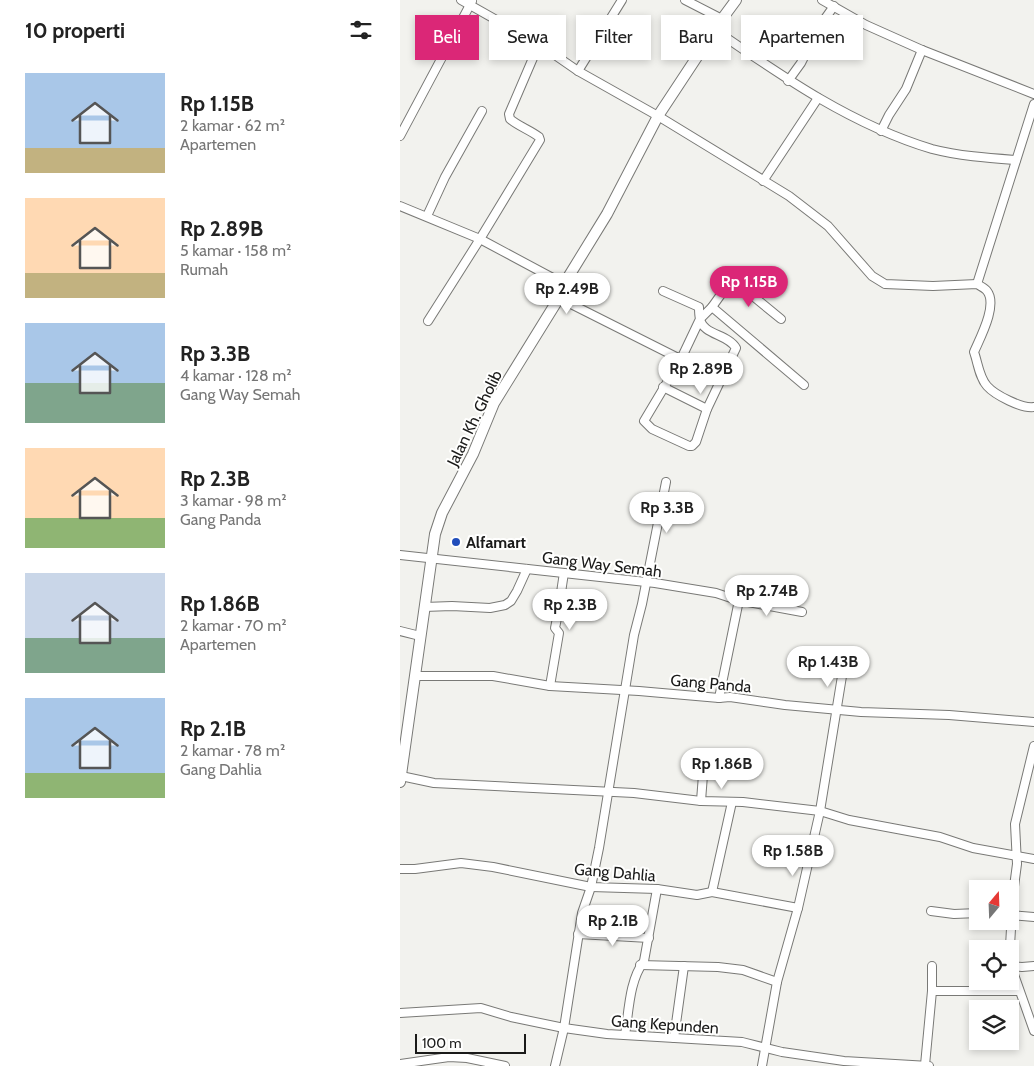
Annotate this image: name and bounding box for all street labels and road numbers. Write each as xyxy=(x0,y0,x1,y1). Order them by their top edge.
street label: Jalan Kh. Gholib xyxy=(443,367,506,470)
street label: Gang Way Semah xyxy=(541,548,663,581)
street label: Gang Panda xyxy=(670,671,752,697)
street label: Gang Dahlia xyxy=(573,859,657,886)
street label: Gang Kepunden xyxy=(610,1011,720,1038)

